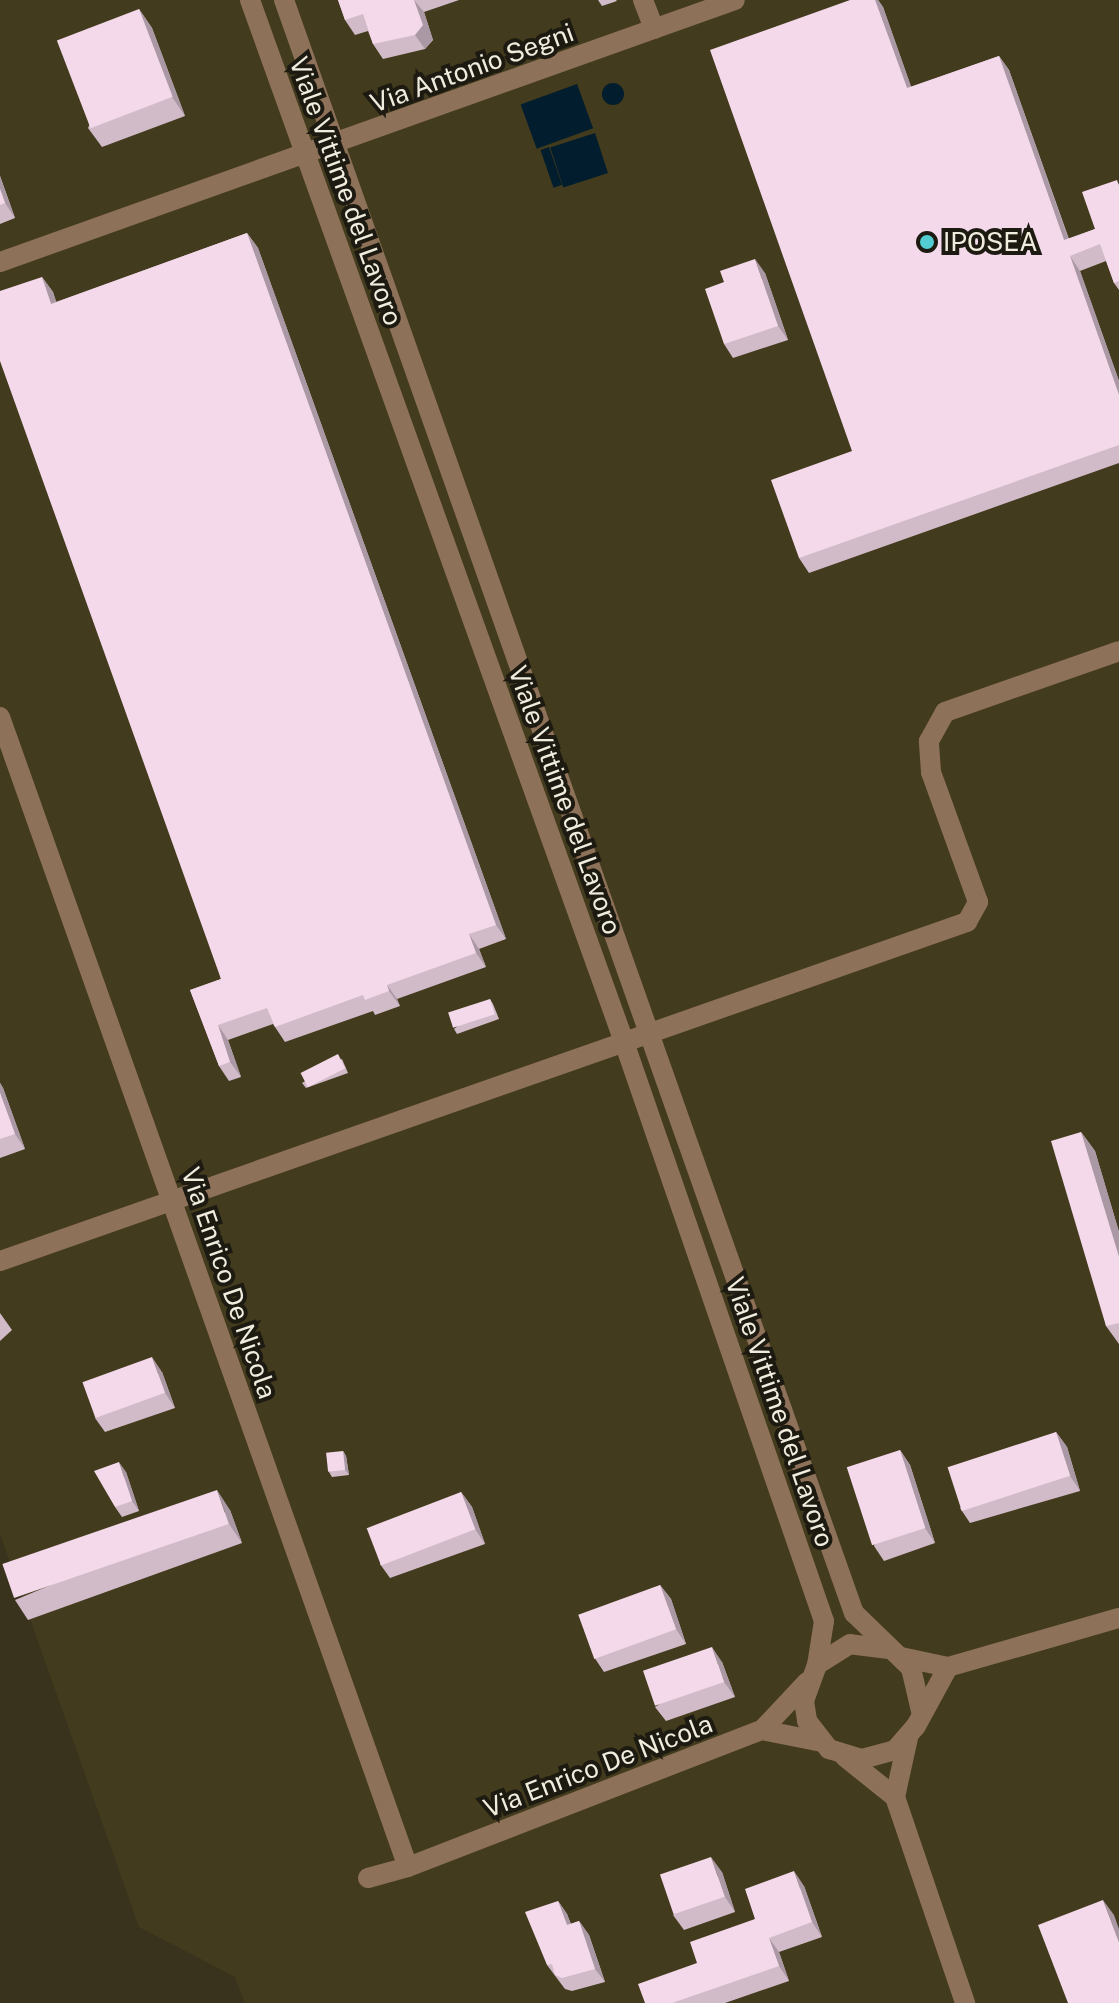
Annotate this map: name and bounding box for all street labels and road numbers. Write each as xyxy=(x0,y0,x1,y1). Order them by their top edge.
street label: Via Antonio Segni xyxy=(366,17,578,119)
street label: Viale Vittime del Lavoro xyxy=(283,52,409,330)
street label: Viale Vittime del Lavoro xyxy=(502,661,628,939)
street label: Via Enrico De Nicola xyxy=(175,1163,283,1403)
street label: Viale Vittime del Lavoro xyxy=(719,1272,841,1552)
street label: Via Enrico De Nicola xyxy=(479,1708,717,1824)

